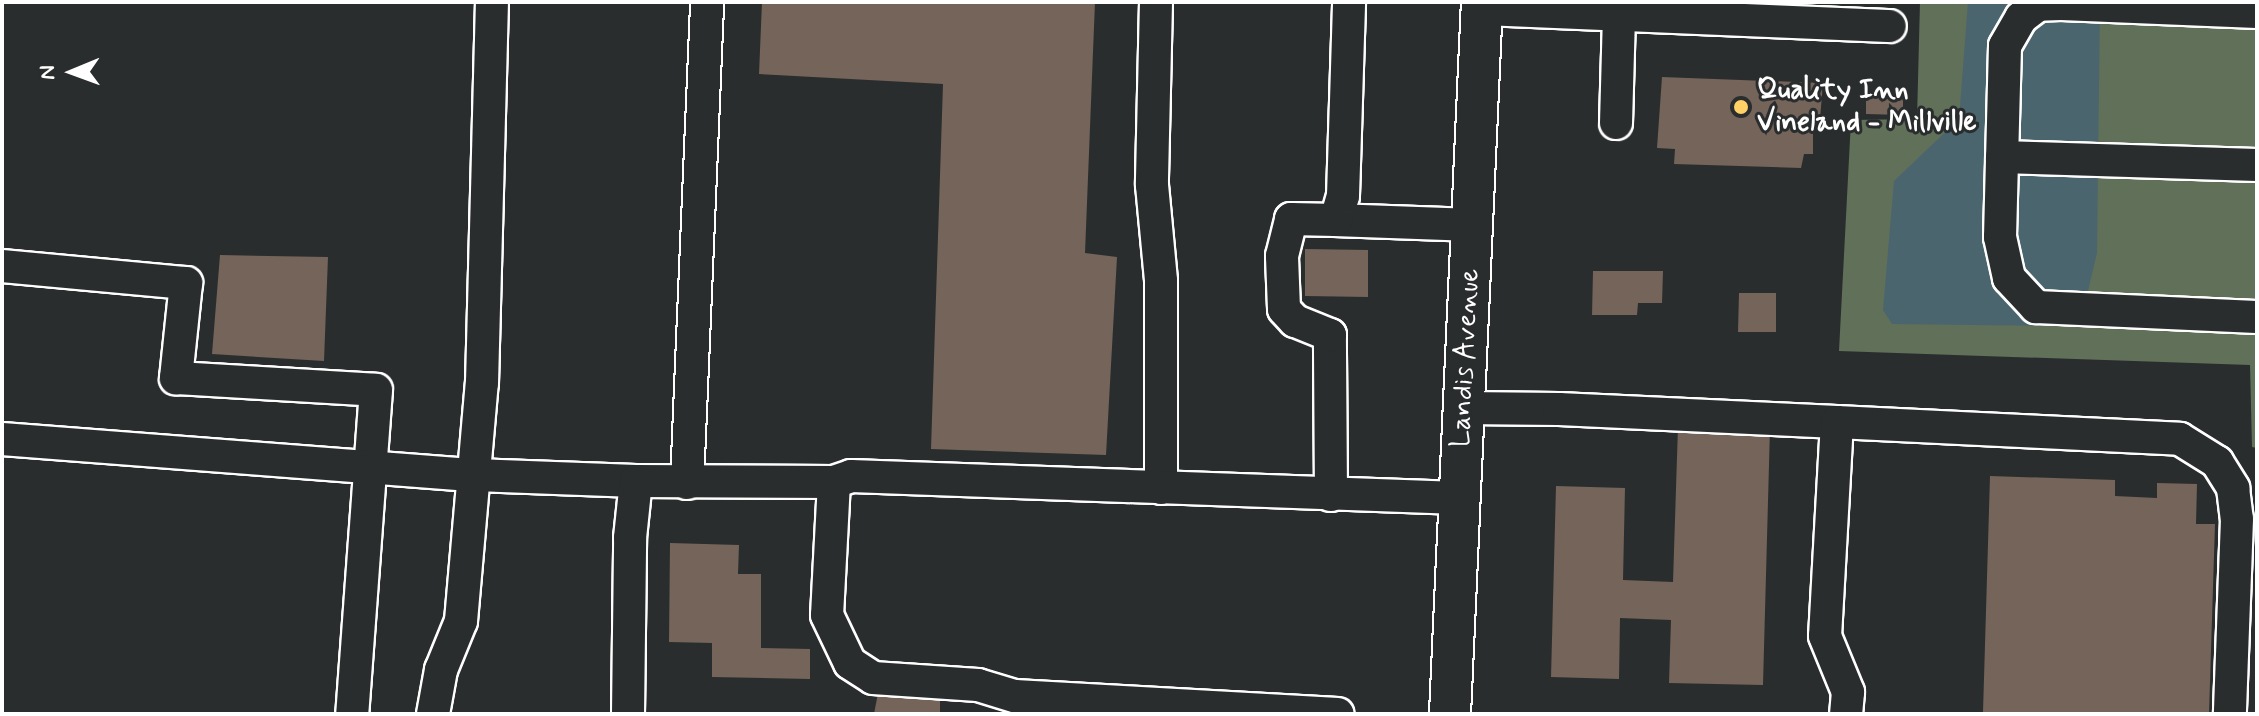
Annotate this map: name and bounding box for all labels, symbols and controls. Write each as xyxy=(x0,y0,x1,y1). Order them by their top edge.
north arrow xyxy=(32,32,112,112)
text: N xyxy=(34,65,62,80)
place label: Quality Inn Vineland - Millville xyxy=(1757,74,1976,140)
marker: Quality Inn Vineland - Millville xyxy=(1732,98,1750,116)
street label: Landis Avenue xyxy=(1445,269,1487,447)

